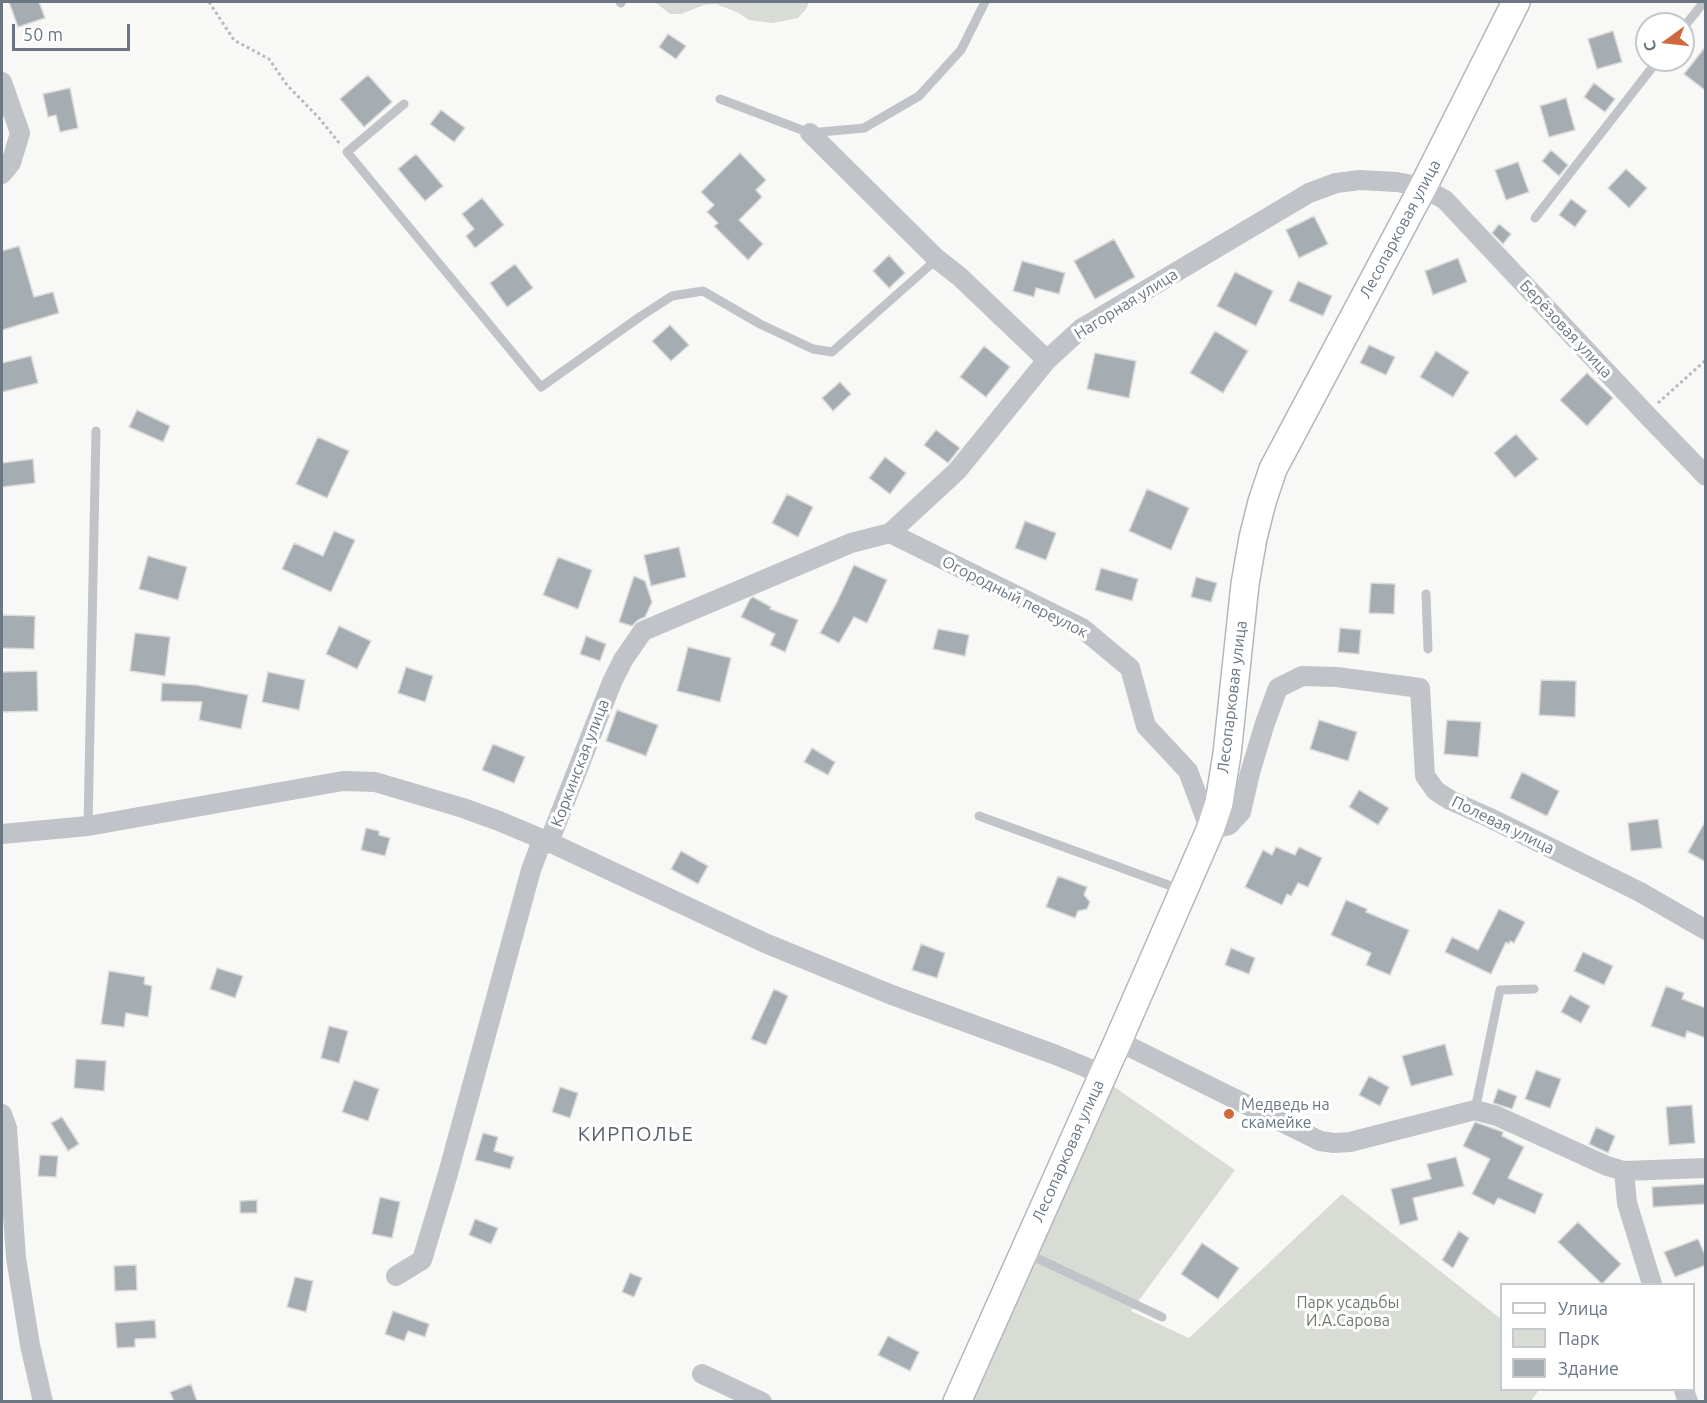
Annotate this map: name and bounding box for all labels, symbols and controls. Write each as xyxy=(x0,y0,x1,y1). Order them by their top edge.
scale bar xyxy=(15,12,134,50)
north arrow xyxy=(1635,12,1695,72)
text: 50 m xyxy=(23,24,63,44)
text: С xyxy=(1640,39,1660,53)
street label: Лесопарковая улица xyxy=(1355,157,1445,301)
street label: Нагорная улица xyxy=(1071,265,1181,343)
street label: Берёзовая улица xyxy=(1516,276,1616,382)
street label: Огородный переулок xyxy=(939,552,1091,642)
street label: Лесопарковая улица xyxy=(1213,619,1251,775)
street label: Коркинская улица xyxy=(547,696,613,830)
street label: Полевая улица xyxy=(1449,792,1557,858)
street label: Лесопарковая улица xyxy=(1028,1077,1108,1225)
place label: Медведь на скамейке xyxy=(1241,1095,1330,1133)
marker: Медведь на скамейке xyxy=(1222,1107,1236,1121)
district label: КИРПОЛЬЕ xyxy=(578,1122,694,1146)
legend xyxy=(1500,1283,1695,1391)
park label: Парк усадьбы И.А.Сарова xyxy=(1297,1293,1399,1331)
text: Улица xyxy=(1558,1298,1608,1318)
text: Парк xyxy=(1558,1328,1599,1348)
text: Здание xyxy=(1558,1358,1619,1378)

